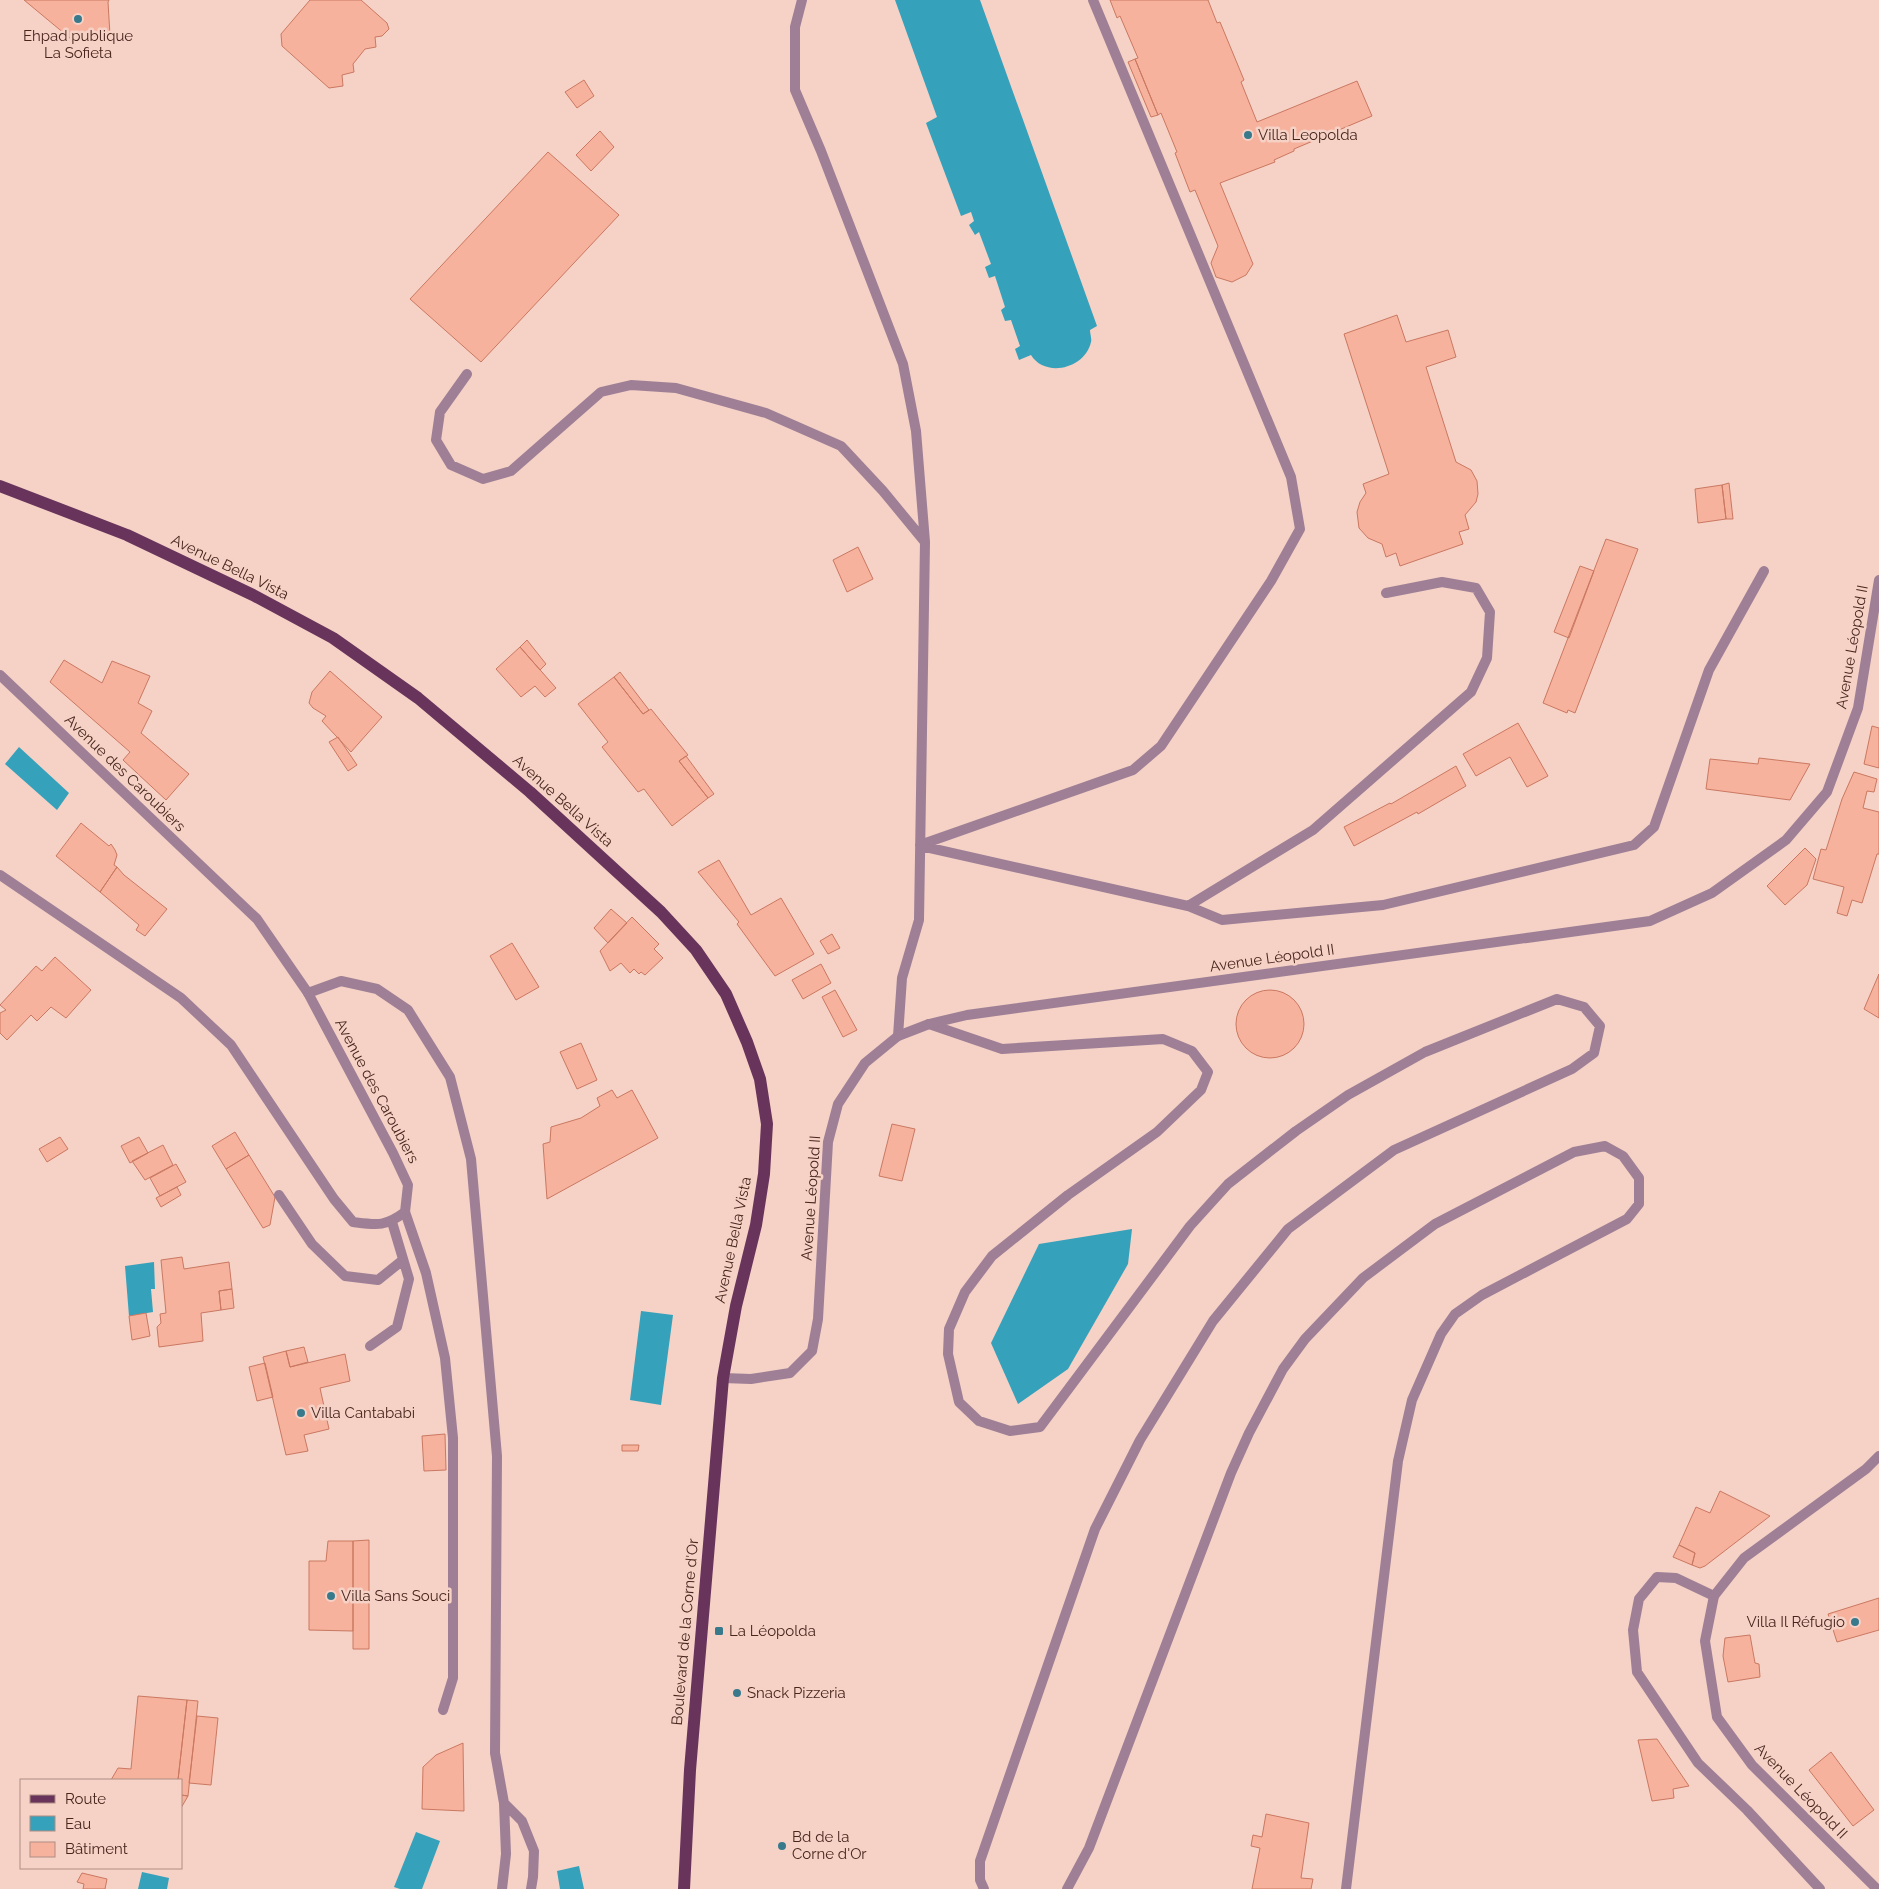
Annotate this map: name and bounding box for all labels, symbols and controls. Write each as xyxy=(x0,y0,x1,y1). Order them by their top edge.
marker: Ehpad publique La Sofieta xyxy=(72,13,84,25)
place label: Ehpad publique La Sofieta xyxy=(23,27,133,62)
place label: Villa Leopolda xyxy=(1258,126,1358,144)
marker: Villa Leopolda xyxy=(1242,129,1254,141)
street label: Avenue Bella Vista xyxy=(168,531,292,603)
street label: Avenue Léopold II xyxy=(1832,584,1872,710)
street label: Avenue des Caroubiers xyxy=(61,711,189,835)
street label: Avenue Bella Vista xyxy=(509,751,617,851)
street label: Avenue Léopold II xyxy=(1209,940,1335,976)
street label: Avenue des Caroubiers xyxy=(331,1016,423,1166)
street label: Avenue Léopold II xyxy=(798,1135,824,1261)
street label: Avenue Bella Vista xyxy=(711,1175,755,1305)
place label: Villa Cantababi xyxy=(311,1404,415,1422)
marker: Villa Cantababi xyxy=(295,1407,307,1419)
street label: Boulevard de la Corne d'Or xyxy=(668,1537,702,1726)
place label: Villa Sans Souci xyxy=(341,1587,450,1605)
marker: Villa Sans Souci xyxy=(325,1590,337,1602)
place label: Villa Il Réfugio xyxy=(1747,1613,1845,1631)
marker: Villa Il Réfugio xyxy=(1849,1616,1861,1628)
place label: La Léopolda xyxy=(729,1622,816,1640)
marker: La Léopolda xyxy=(713,1625,725,1637)
place label: Snack Pizzeria xyxy=(747,1684,846,1702)
marker: Snack Pizzeria xyxy=(731,1687,743,1699)
street label: Avenue Léopold II xyxy=(1751,1740,1851,1842)
legend xyxy=(20,1779,182,1869)
text: Route xyxy=(65,1790,106,1808)
text: Eau xyxy=(65,1815,91,1833)
place label: Bd de la Corne d'Or xyxy=(792,1828,867,1863)
text: Bâtiment xyxy=(65,1840,128,1858)
marker: Bd de la Corne d'Or xyxy=(776,1840,788,1852)

